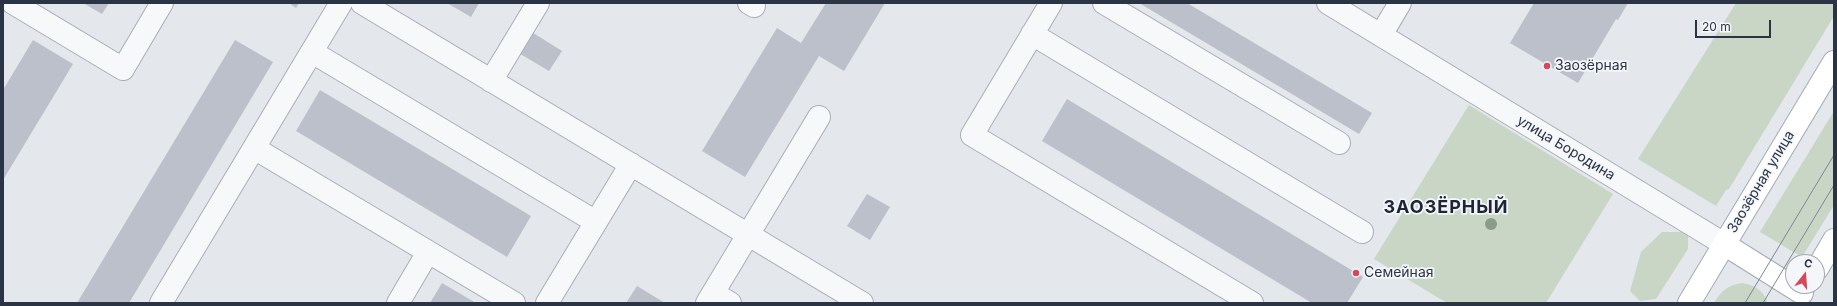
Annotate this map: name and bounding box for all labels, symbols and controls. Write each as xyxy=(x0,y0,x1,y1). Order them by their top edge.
scale bar xyxy=(1697,12,1773,38)
text: 20 m xyxy=(1702,19,1731,34)
place label: Заозёрная xyxy=(1555,58,1627,74)
marker: Заозёрная xyxy=(1542,61,1552,71)
street label: улица Бородина xyxy=(1514,112,1618,184)
street label: Заозёрная улица xyxy=(1724,128,1798,236)
district label: ЗАОЗЁРНЫЙ xyxy=(1383,197,1509,219)
north arrow xyxy=(1785,254,1825,294)
text: С xyxy=(1802,256,1814,271)
place label: Семейная xyxy=(1364,265,1434,281)
marker: Семейная xyxy=(1351,268,1361,278)

